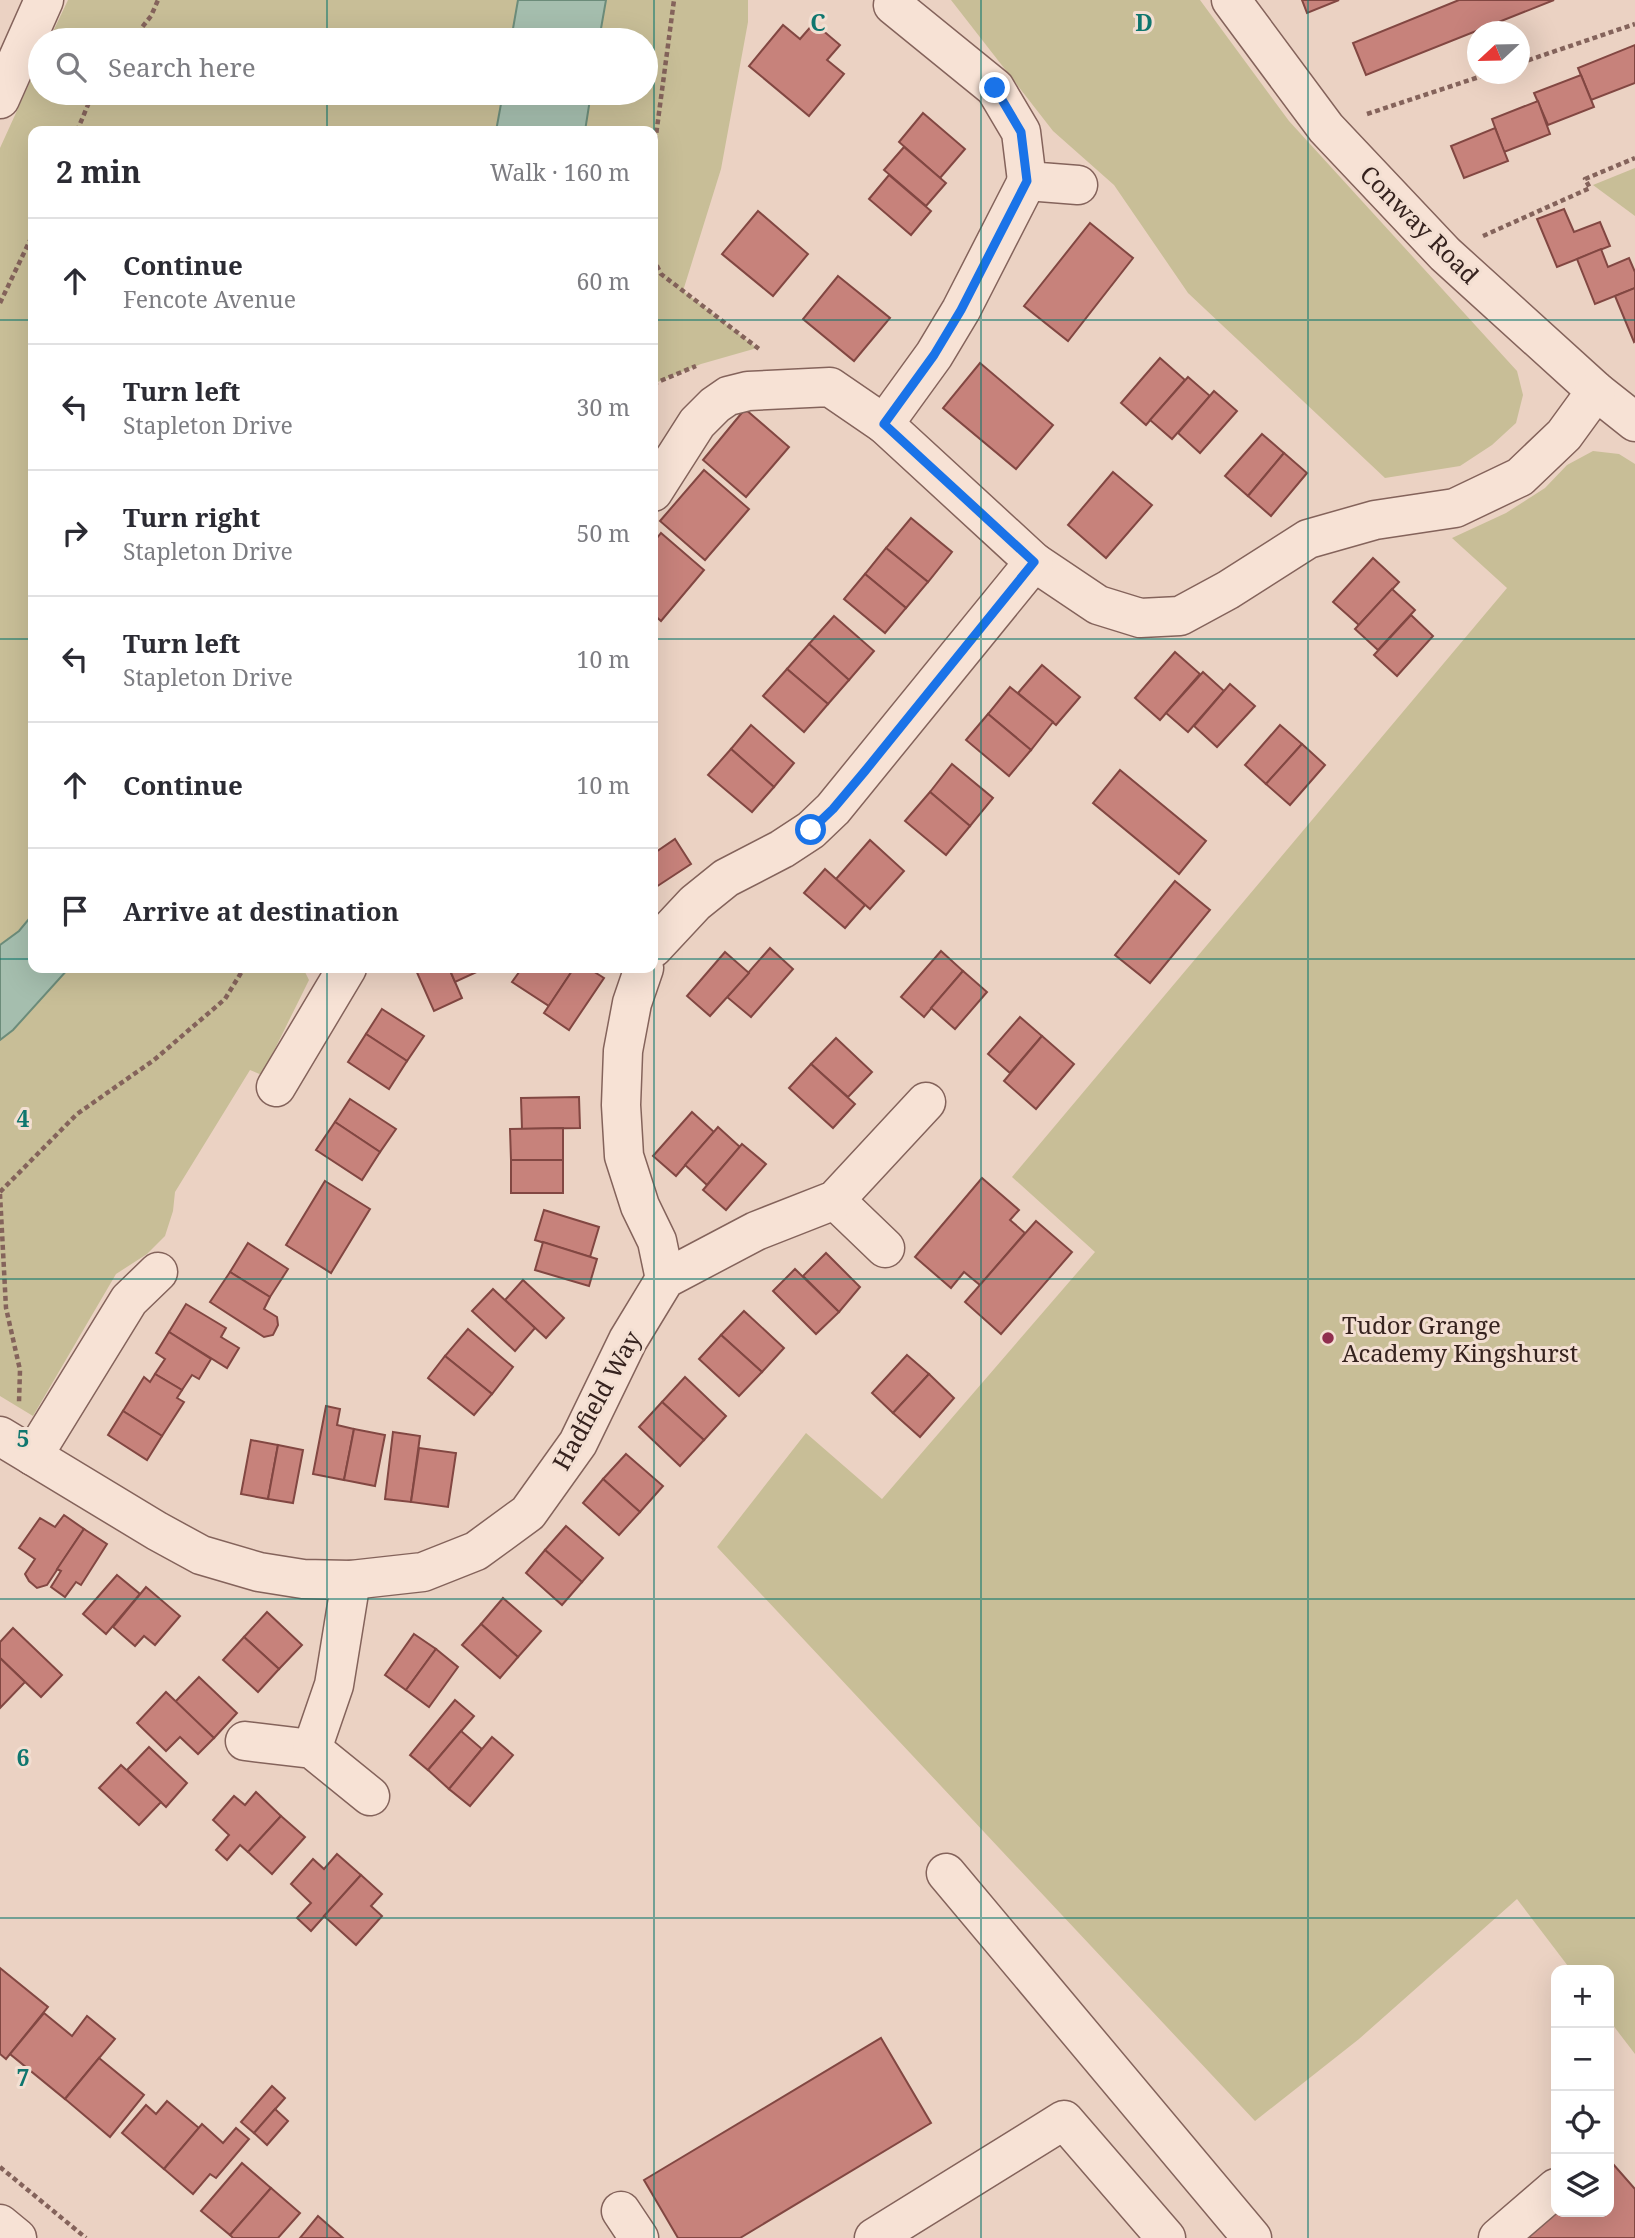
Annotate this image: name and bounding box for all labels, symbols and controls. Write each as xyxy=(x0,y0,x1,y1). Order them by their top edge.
text: C xyxy=(810,6,826,38)
text: D xyxy=(1135,6,1153,38)
north arrow xyxy=(1467,21,1530,84)
search box xyxy=(28,28,658,105)
icon: search xyxy=(52,48,90,86)
text: Search here xyxy=(108,49,256,85)
route end xyxy=(979,72,1010,103)
text: 2 min xyxy=(56,151,141,192)
text: Walk · 160 m xyxy=(490,156,630,188)
street label: Conway Road xyxy=(1353,157,1487,291)
text: Continue xyxy=(123,247,243,283)
icon: ahead xyxy=(56,262,94,300)
text: 60 m xyxy=(577,265,630,297)
text: Fencote Avenue xyxy=(123,283,296,315)
text: Turn left xyxy=(123,373,240,409)
icon: left xyxy=(56,388,94,426)
text: 30 m xyxy=(577,391,630,423)
text: Stapleton Drive xyxy=(123,409,293,441)
text: Turn right xyxy=(123,499,260,535)
icon: right xyxy=(56,514,94,552)
text: 50 m xyxy=(577,517,630,549)
text: Stapleton Drive xyxy=(123,535,293,567)
text: Turn left xyxy=(123,625,240,661)
icon: left xyxy=(56,640,94,678)
text: 10 m xyxy=(577,643,630,675)
text: Stapleton Drive xyxy=(123,661,293,693)
icon: ahead xyxy=(56,766,94,804)
text: Continue xyxy=(123,767,243,803)
text: 10 m xyxy=(577,769,630,801)
route start xyxy=(795,814,826,845)
icon: arrive xyxy=(56,892,94,930)
text: Arrive at destination xyxy=(123,893,399,929)
text: 4 xyxy=(17,1102,30,1134)
place label: Tudor Grange Academy Kingshurst xyxy=(1342,1308,1578,1369)
street label: Hadfield Way xyxy=(544,1324,648,1476)
marker: Tudor Grange Academy Kingshurst xyxy=(1320,1330,1336,1346)
text: 5 xyxy=(17,1422,30,1454)
text: 6 xyxy=(17,1741,30,1773)
map controls xyxy=(1551,1965,1614,2217)
button: + xyxy=(1551,1965,1614,2028)
button: − xyxy=(1551,2028,1614,2091)
text: 7 xyxy=(17,2061,30,2093)
button: locate xyxy=(1551,2091,1614,2154)
button: layers xyxy=(1551,2154,1614,2217)

